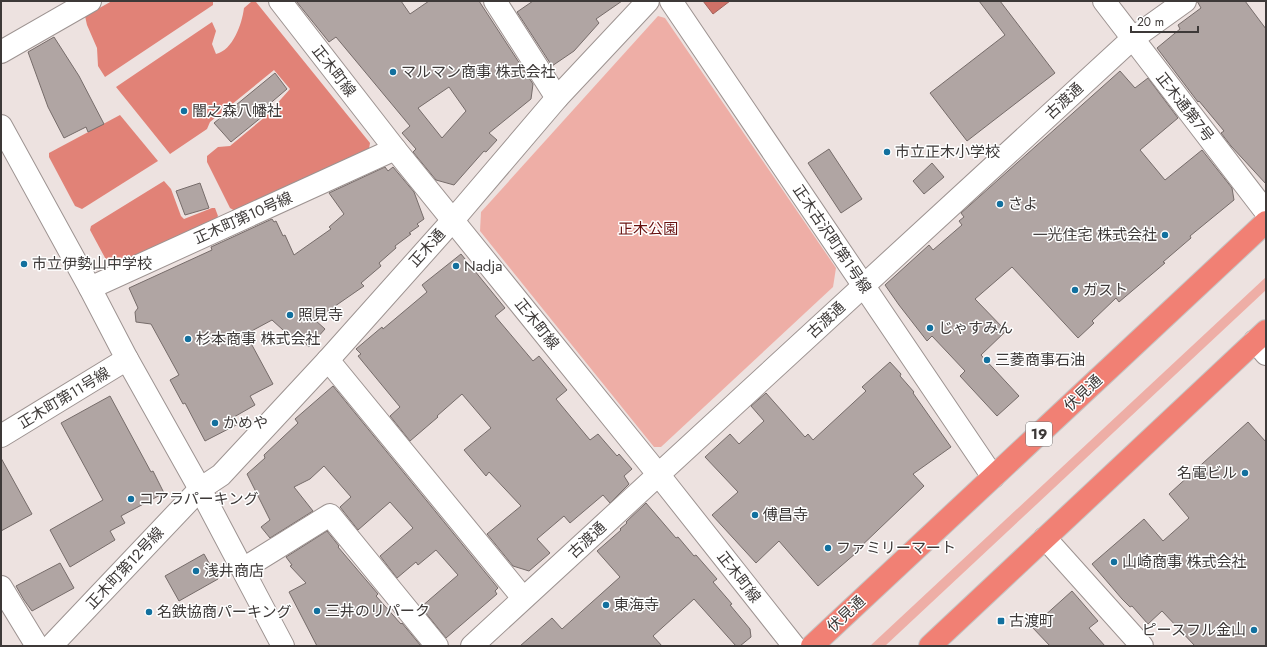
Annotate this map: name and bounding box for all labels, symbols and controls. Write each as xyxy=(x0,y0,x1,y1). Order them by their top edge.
scale bar xyxy=(1131,8,1198,34)
text: 20 m xyxy=(1137,13,1164,31)
street label: 正木町線 xyxy=(307,41,361,101)
place label: マルマン商事 株式会社 xyxy=(401,61,556,83)
marker: マルマン商事 株式会社 xyxy=(388,67,398,77)
street label: 正木通第7号 xyxy=(1151,68,1219,146)
street label: 古渡通 xyxy=(1040,78,1088,124)
place label: 闇之森八幡社 xyxy=(192,100,282,122)
marker: 闇之森八幡社 xyxy=(179,106,189,116)
place label: 市立正木小学校 xyxy=(895,141,1000,163)
marker: 市立正木小学校 xyxy=(882,147,892,157)
street label: 正木古沢町第1号線 xyxy=(787,180,877,298)
street label: 正木町第10号線 xyxy=(190,186,296,250)
place label: さよ xyxy=(1008,193,1038,215)
marker: さよ xyxy=(995,199,1005,209)
park label: 正木公園 xyxy=(618,218,678,240)
street label: 正木通 xyxy=(404,224,450,272)
place label: 一光住宅 株式会社 xyxy=(1032,224,1157,246)
marker: 一光住宅 株式会社 xyxy=(1160,230,1170,240)
place label: 市立伊勢山中学校 xyxy=(32,253,152,275)
place label: Nadja xyxy=(464,255,502,277)
marker: 市立伊勢山中学校 xyxy=(19,259,29,269)
marker: Nadja xyxy=(451,261,461,271)
place label: ガスト xyxy=(1083,279,1128,301)
marker: ガスト xyxy=(1070,285,1080,295)
street label: 正木町線 xyxy=(510,294,564,354)
street label: 古渡通 xyxy=(802,297,850,343)
place label: 照見寺 xyxy=(298,304,343,326)
marker: 照見寺 xyxy=(285,310,295,320)
place label: じゃすみん xyxy=(938,317,1013,339)
marker: じゃすみん xyxy=(925,323,935,333)
place label: 杉本商事 株式会社 xyxy=(196,328,321,350)
marker: 杉本商事 株式会社 xyxy=(183,334,193,344)
place label: 三菱商事石油 xyxy=(995,349,1085,371)
marker: 三菱商事石油 xyxy=(982,355,992,365)
street label: 正木町第11号線 xyxy=(14,362,114,434)
street label: 伏見通 xyxy=(1059,370,1107,416)
place label: かめや xyxy=(223,412,268,434)
marker: かめや xyxy=(210,418,220,428)
road number: 19 xyxy=(1026,422,1052,446)
place label: 名電ビル xyxy=(1177,462,1237,484)
marker: 名電ビル xyxy=(1240,468,1250,478)
place label: コアラパーキング xyxy=(139,488,258,510)
marker: コアラパーキング xyxy=(126,494,136,504)
place label: 傅昌寺 xyxy=(763,504,808,526)
marker: 傅昌寺 xyxy=(750,510,760,520)
street label: 古渡通 xyxy=(563,517,611,563)
street label: 正木町第12号線 xyxy=(81,522,169,614)
place label: ファミリーマート xyxy=(836,537,956,559)
marker: ファミリーマート xyxy=(823,543,833,553)
street label: 正木町線 xyxy=(712,547,766,607)
place label: 山崎商事 株式会社 xyxy=(1122,551,1247,573)
marker: 山崎商事 株式会社 xyxy=(1109,557,1119,567)
place label: 浅井商店 xyxy=(204,560,264,582)
marker: 浅井商店 xyxy=(191,566,201,576)
street label: 伏見通 xyxy=(822,591,870,637)
place label: 東海寺 xyxy=(614,594,659,616)
place label: 三井のリパーク xyxy=(325,600,430,622)
marker: 東海寺 xyxy=(601,600,611,610)
place label: 名鉄協商パーキング xyxy=(157,601,292,623)
marker: 三井のリパーク xyxy=(312,606,322,616)
marker: 名鉄協商パーキング xyxy=(144,607,154,617)
place label: 古渡町 xyxy=(1009,610,1054,632)
marker: 古渡町 xyxy=(996,616,1006,626)
place label: ピースフル金山 xyxy=(1142,619,1246,641)
marker: ピースフル金山 xyxy=(1249,625,1259,635)

